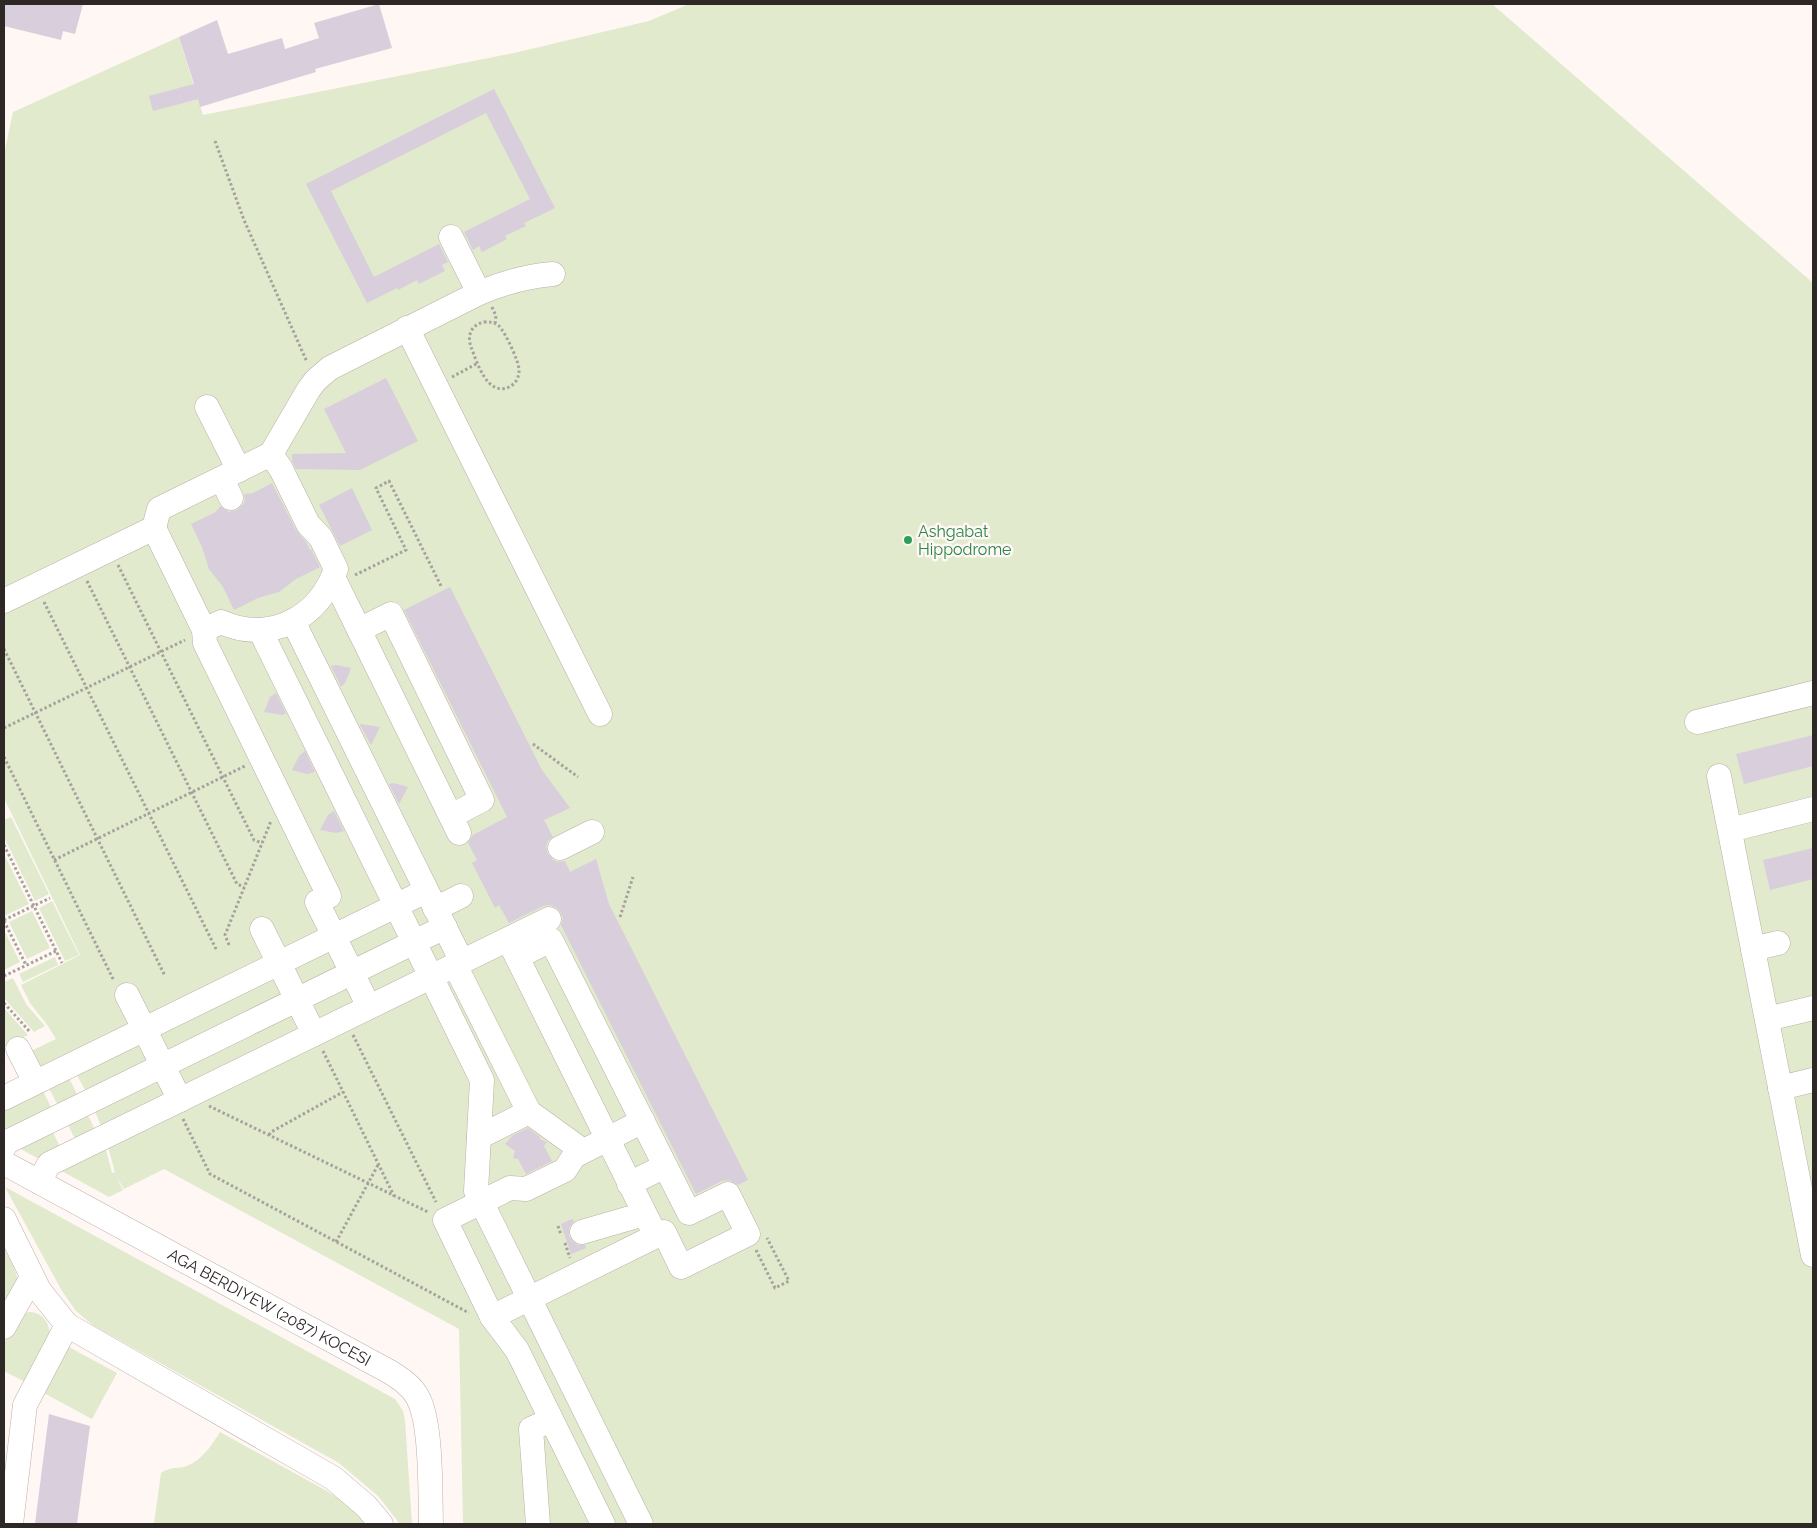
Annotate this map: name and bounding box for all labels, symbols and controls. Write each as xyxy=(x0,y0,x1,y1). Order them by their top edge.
place label: Ashgabat Hippodrome xyxy=(918,522,1012,559)
marker: Ashgabat Hippodrome xyxy=(902,534,914,546)
street label: AGA BERDIYEW (2087) KOCESI xyxy=(165,1245,374,1370)

